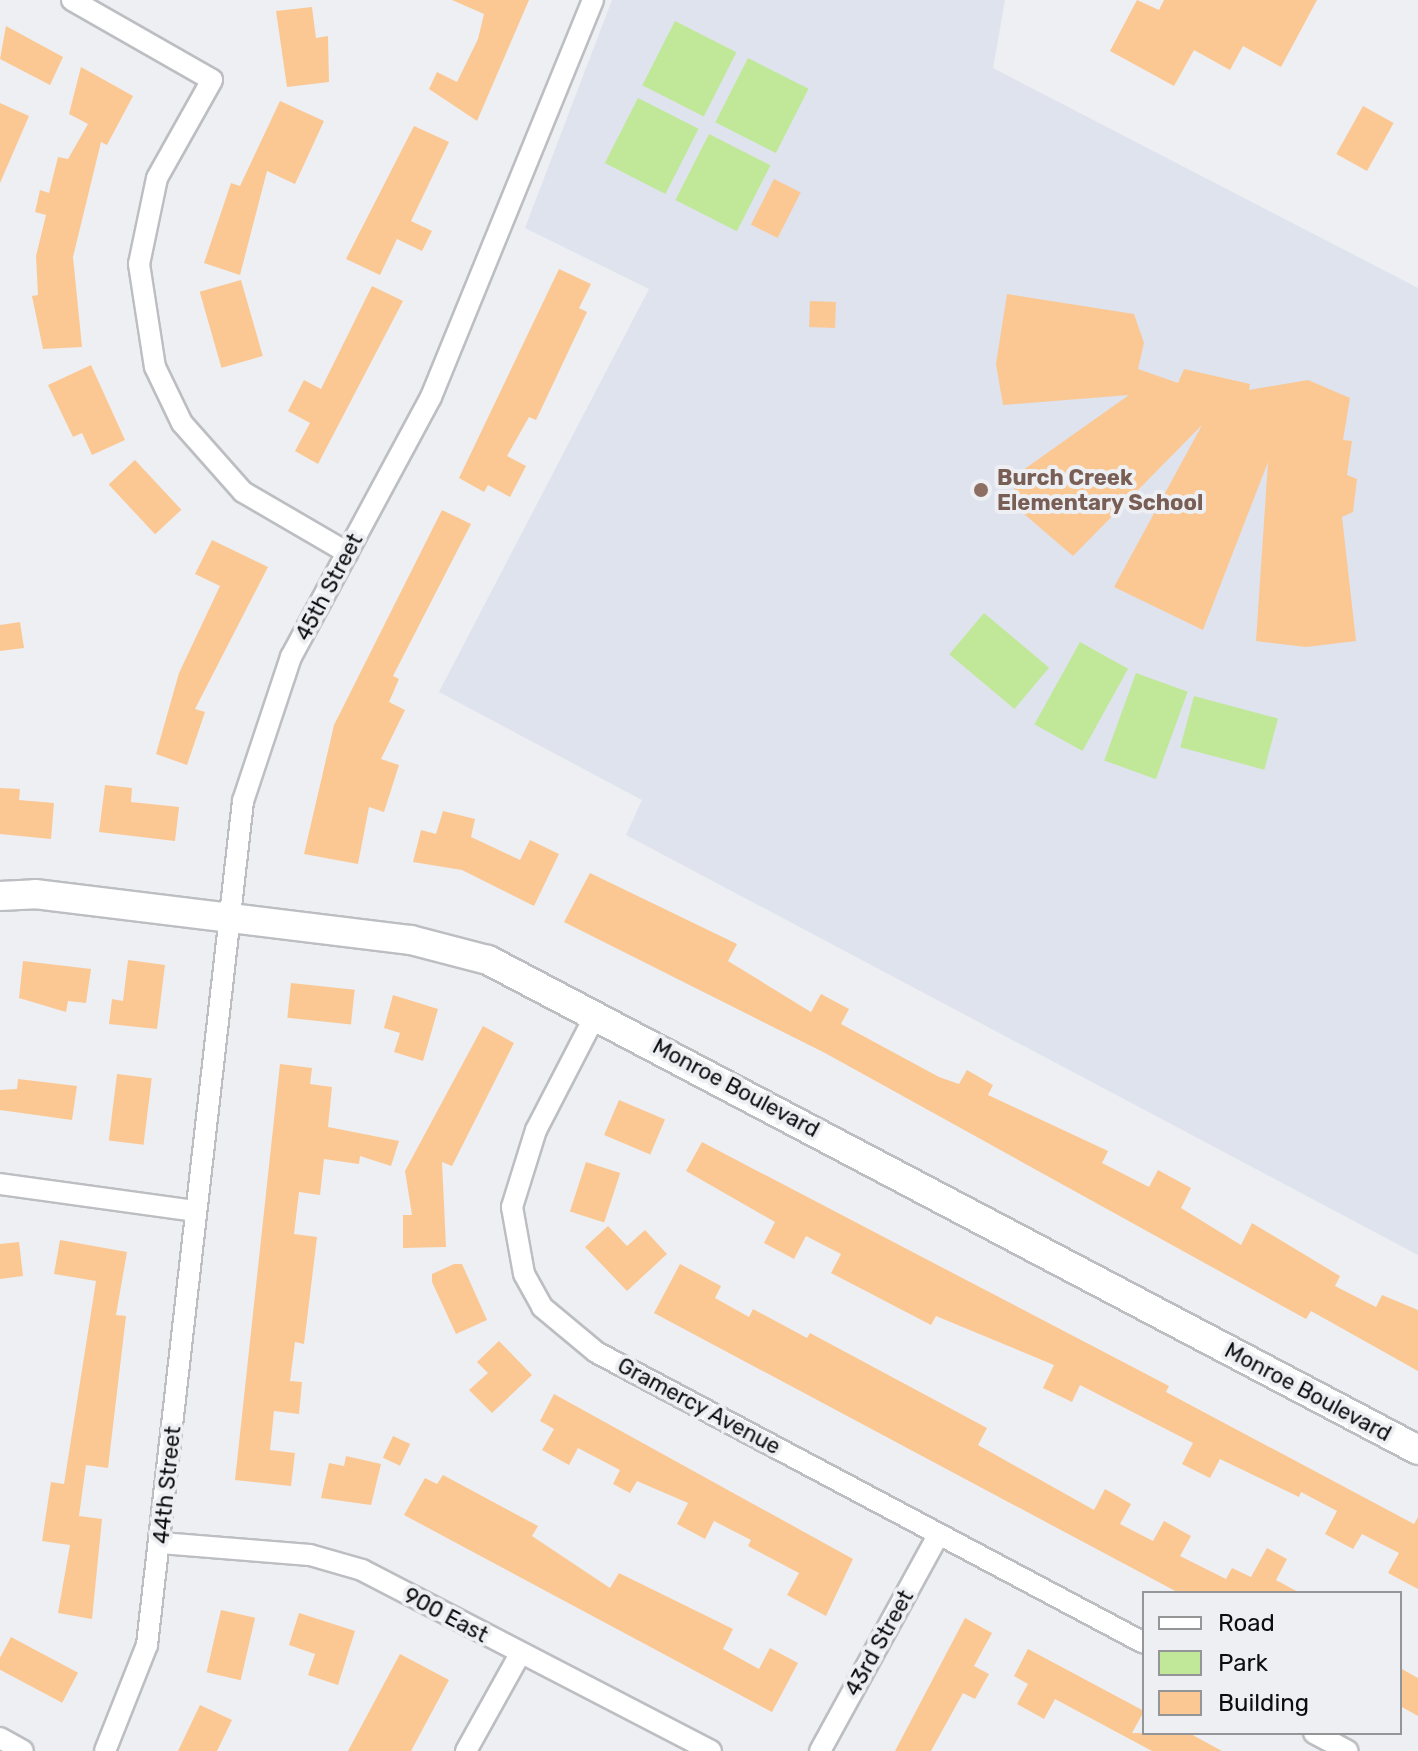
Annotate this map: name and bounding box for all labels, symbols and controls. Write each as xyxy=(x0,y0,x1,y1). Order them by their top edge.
place label: Burch Creek Elementary School xyxy=(997,464,1204,516)
marker: Burch Creek Elementary School xyxy=(972,481,990,499)
street label: 45th Street xyxy=(290,529,368,645)
street label: Monroe Boulevard xyxy=(648,1033,824,1143)
street label: Monroe Boulevard xyxy=(1220,1337,1396,1447)
street label: Gramercy Avenue xyxy=(613,1352,785,1460)
street label: 44th Street xyxy=(148,1425,186,1545)
street label: 900 East xyxy=(399,1582,493,1648)
street label: 43rd Street xyxy=(839,1585,919,1701)
legend xyxy=(1142,1591,1402,1735)
text: Road xyxy=(1218,1609,1275,1637)
text: Park xyxy=(1218,1649,1268,1677)
text: Building xyxy=(1218,1689,1309,1717)

